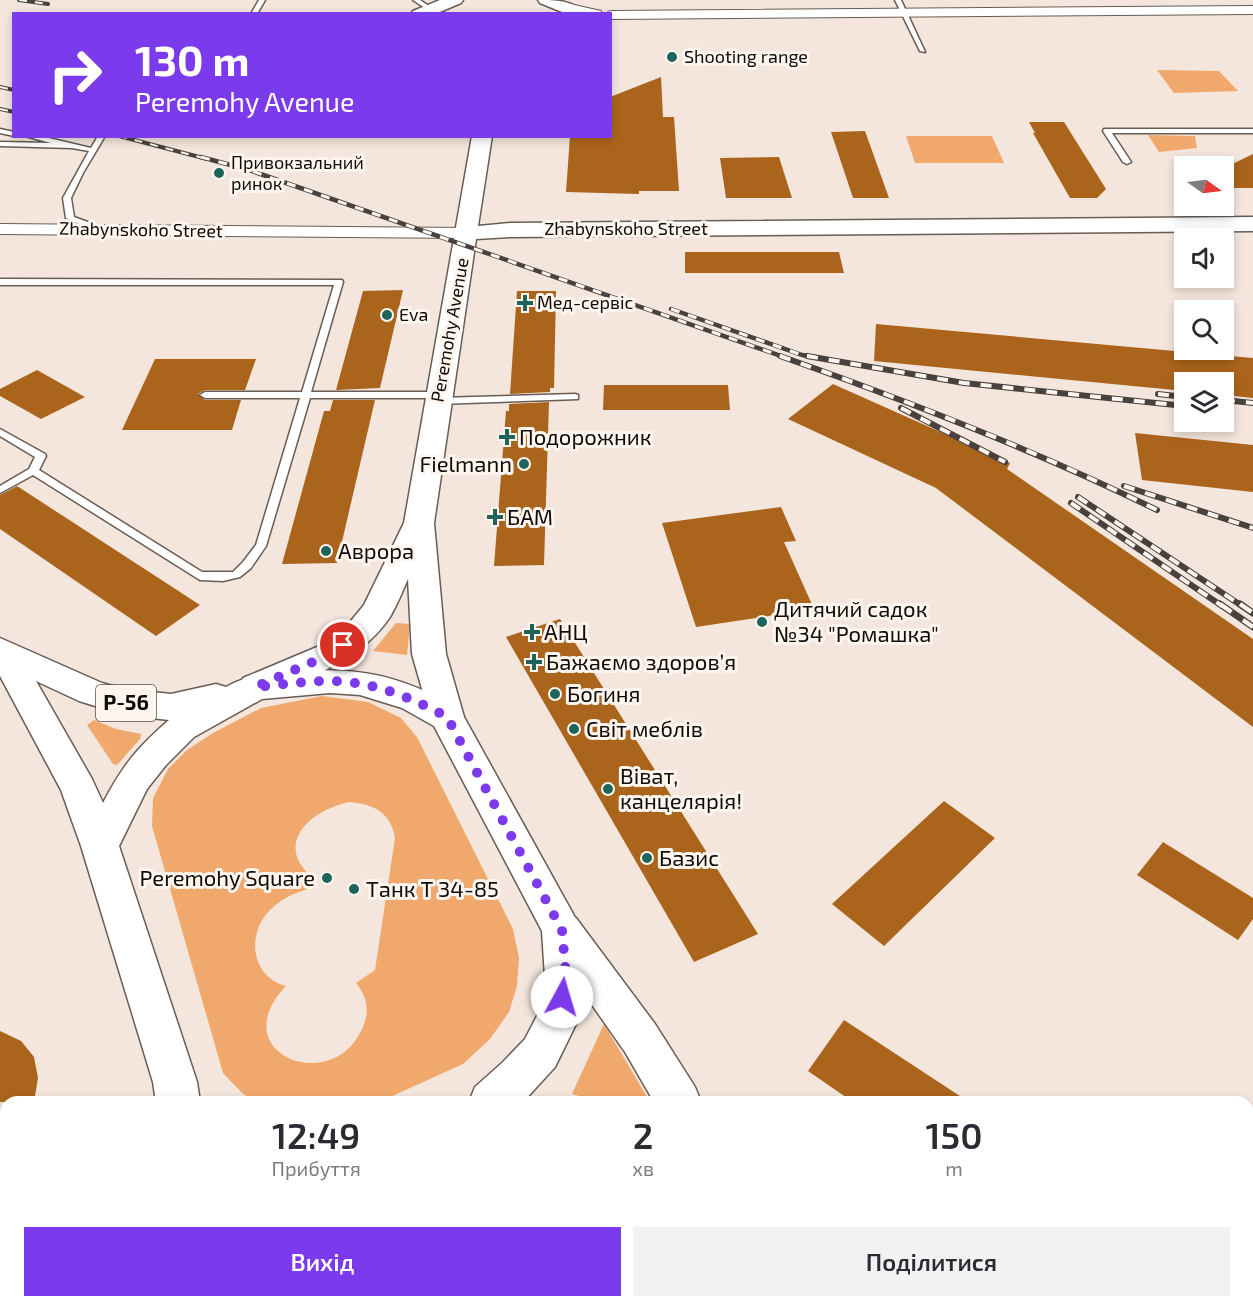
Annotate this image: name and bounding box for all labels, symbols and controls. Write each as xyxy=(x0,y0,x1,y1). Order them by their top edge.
text: 130 m xyxy=(135,34,250,84)
icon: right xyxy=(36,36,114,114)
place label: Shooting range xyxy=(684,45,808,67)
marker: Shooting range xyxy=(665,50,679,64)
text: Peremohy Avenue xyxy=(135,85,354,117)
place label: Привокзальний ринок xyxy=(231,151,364,194)
north arrow xyxy=(1174,156,1234,216)
map controls xyxy=(1174,156,1234,432)
marker: Привокзальний ринок xyxy=(212,166,226,180)
street label: Zhabynskoho Street xyxy=(59,217,223,241)
street label: Zhabynskoho Street xyxy=(544,217,708,239)
button: sound xyxy=(1174,228,1234,288)
street label: Peremohy Avenue xyxy=(425,256,473,404)
place label: Мед-сервіс xyxy=(537,291,633,313)
marker: Мед-сервіс xyxy=(518,296,532,310)
button: search xyxy=(1174,300,1234,360)
place label: Eva xyxy=(399,303,428,325)
marker: Eva xyxy=(380,308,394,322)
button: layers xyxy=(1174,372,1234,432)
place label: Подорожник xyxy=(519,423,652,449)
marker: Подорожник xyxy=(500,430,514,444)
place label: Fielmann xyxy=(419,450,512,476)
marker: Fielmann xyxy=(517,457,531,471)
place label: БАМ xyxy=(507,503,553,529)
marker: БАМ xyxy=(488,510,502,524)
place label: Аврора xyxy=(338,537,414,563)
marker: Аврора xyxy=(319,544,333,558)
place label: Дитячий садок №34 "Ромашка" xyxy=(774,595,939,646)
marker: Дитячий садок №34 "Ромашка" xyxy=(755,615,769,629)
place label: АНЦ xyxy=(544,618,588,644)
pin xyxy=(317,619,368,670)
marker: АНЦ xyxy=(525,625,539,639)
icon: arrive xyxy=(326,628,359,661)
place label: Бажаємо здоровʼя xyxy=(546,648,736,674)
marker: Бажаємо здоровʼя xyxy=(527,655,541,669)
place label: Богиня xyxy=(567,680,641,706)
road number: Р-56 xyxy=(96,685,156,721)
marker: Богиня xyxy=(548,687,562,701)
place label: Світ меблів xyxy=(586,715,703,741)
marker: Світ меблів xyxy=(567,722,581,736)
place label: Віват, канцелярія! xyxy=(620,762,742,813)
marker: Віват, канцелярія! xyxy=(601,782,615,796)
place label: Базис xyxy=(659,844,719,870)
marker: Базис xyxy=(640,851,654,865)
place label: Peremohy Square xyxy=(140,864,315,890)
marker: Peremohy Square xyxy=(320,871,334,885)
place label: Танк Т 34-85 xyxy=(366,875,499,901)
marker: Танк Т 34-85 xyxy=(347,882,361,896)
position arrow xyxy=(530,965,594,1029)
text: 12:49 xyxy=(272,1113,360,1156)
text: 2 xyxy=(633,1113,653,1156)
text: 150 xyxy=(925,1113,982,1156)
text: Прибуття xyxy=(272,1156,361,1180)
text: хв xyxy=(632,1156,654,1180)
text: m xyxy=(945,1156,963,1180)
button: Вихід xyxy=(24,1227,621,1296)
button: Поділитися xyxy=(633,1227,1230,1296)

